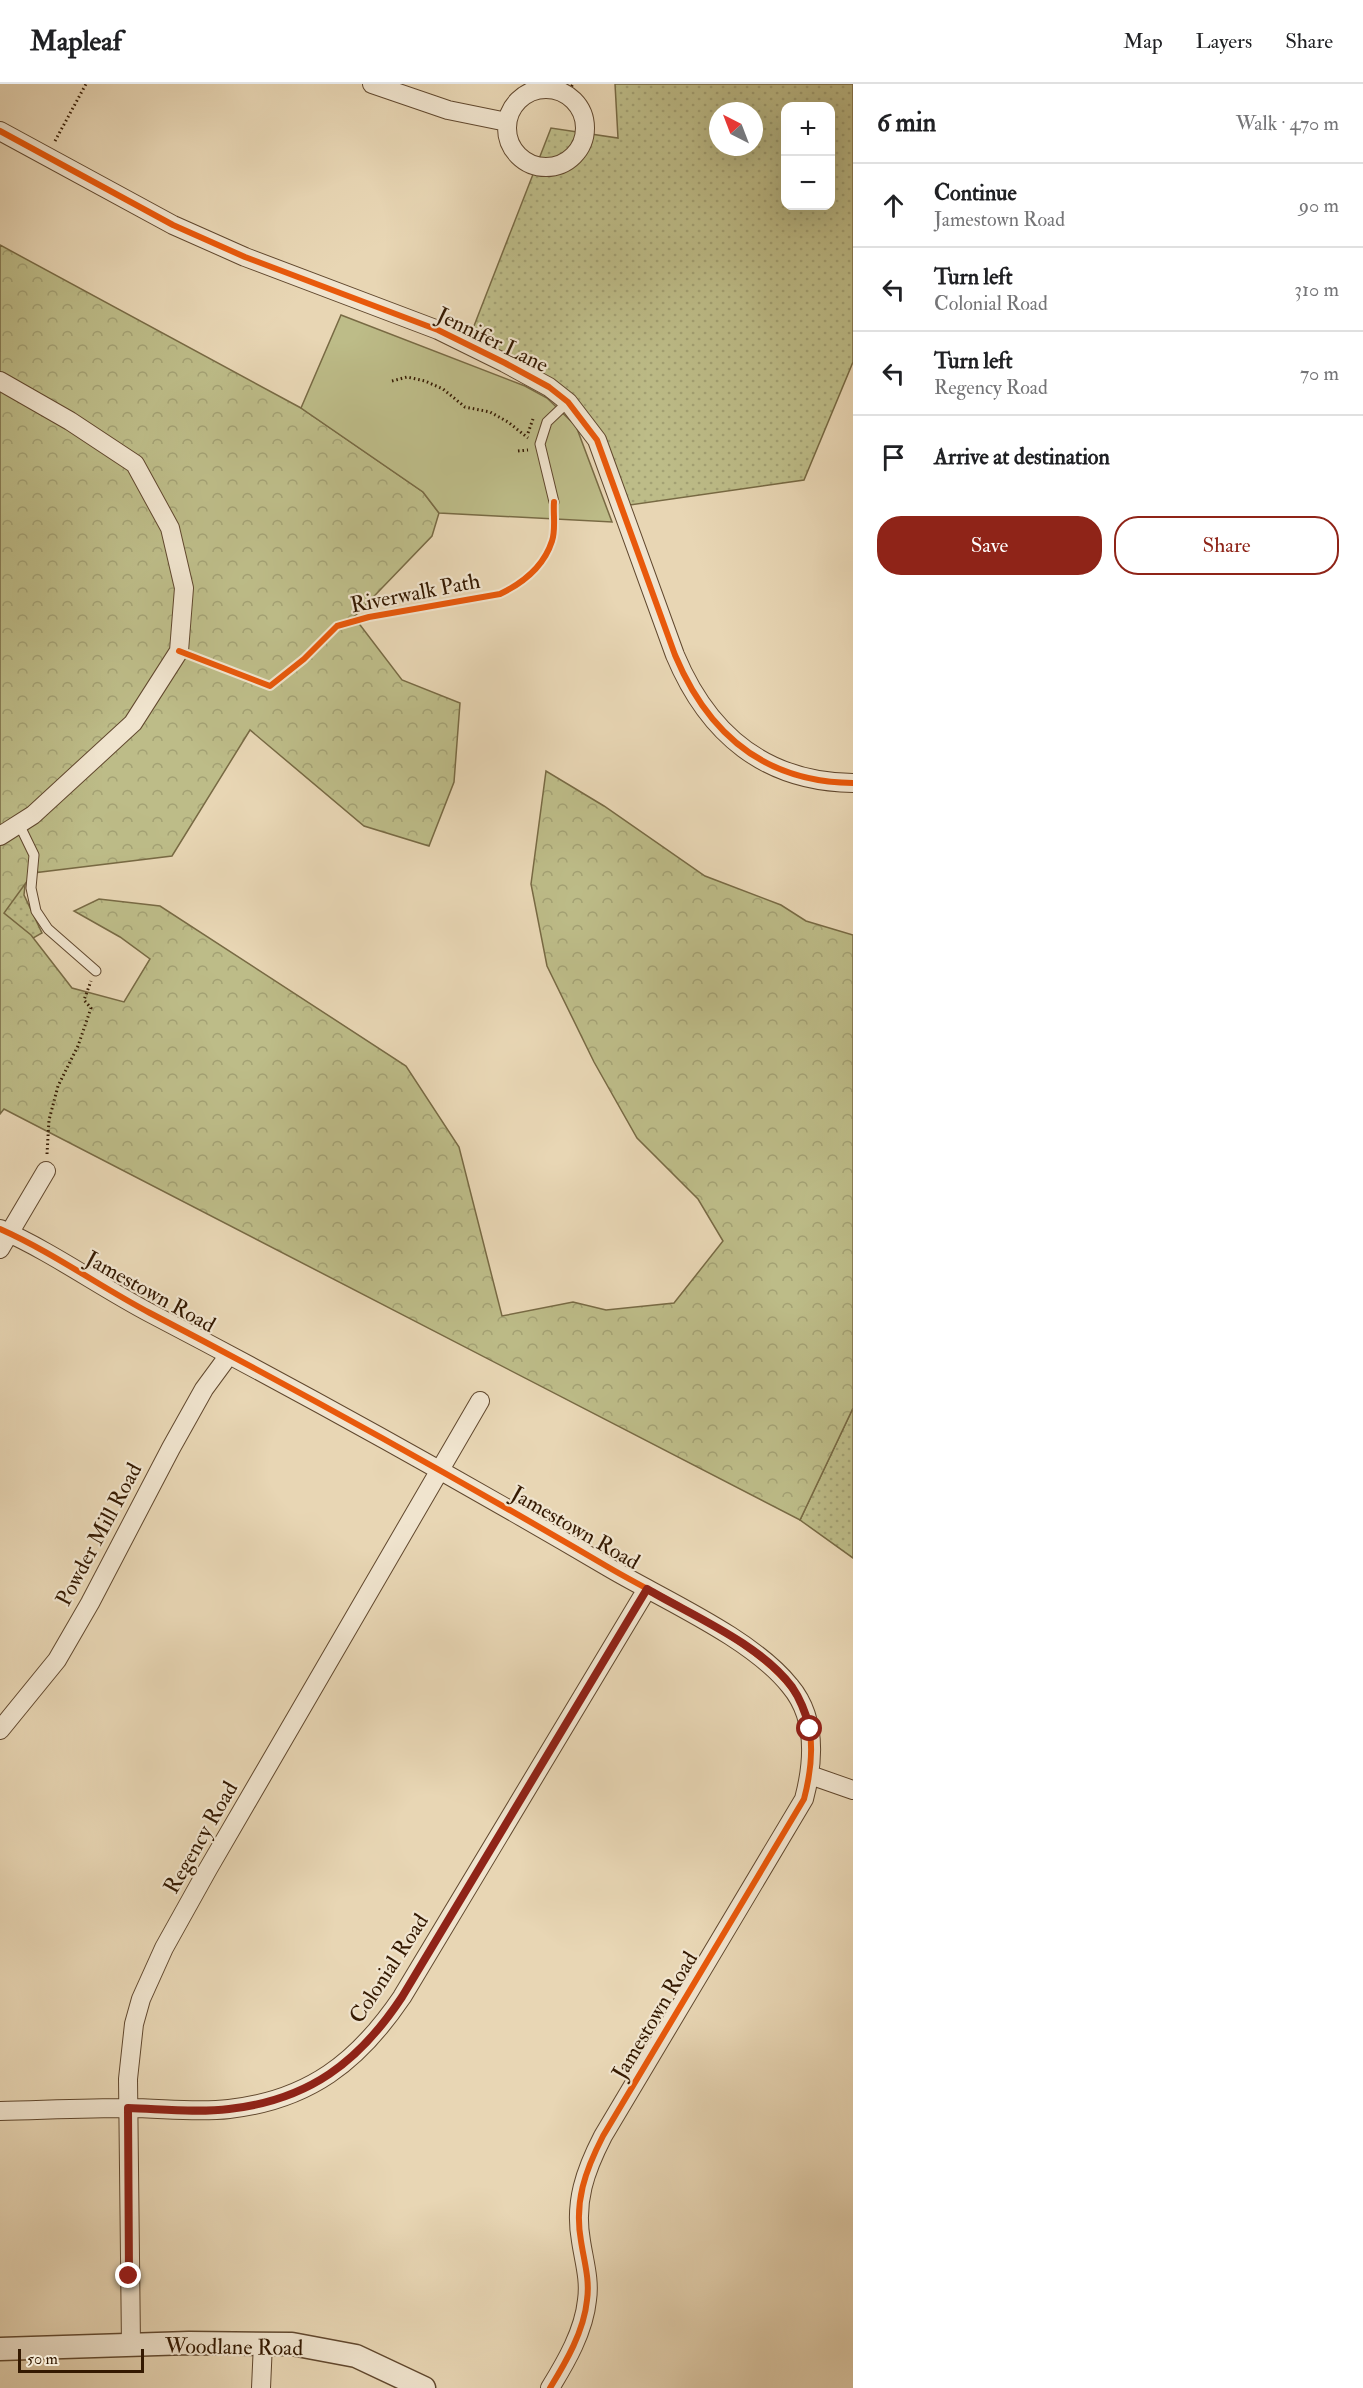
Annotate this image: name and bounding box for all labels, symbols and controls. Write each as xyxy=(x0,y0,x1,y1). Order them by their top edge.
text: Mapleaf xyxy=(30,24,122,59)
text: Map xyxy=(1123,28,1163,55)
text: Layers xyxy=(1196,28,1252,55)
text: Share xyxy=(1285,28,1333,55)
north arrow xyxy=(709,102,763,156)
map controls xyxy=(781,102,835,210)
button: + xyxy=(781,102,835,156)
text: 6 min xyxy=(877,107,936,139)
text: Walk · 470 m xyxy=(1236,111,1339,136)
button: − xyxy=(781,156,835,210)
text: Continue xyxy=(934,179,1017,207)
icon: ahead xyxy=(877,189,910,222)
text: 90 m xyxy=(1299,193,1339,218)
text: Jamestown Road xyxy=(934,207,1065,232)
text: Turn left xyxy=(934,263,1013,291)
icon: left xyxy=(877,273,910,306)
text: 310 m xyxy=(1294,277,1339,302)
text: Colonial Road xyxy=(934,291,1048,316)
street label: Jennifer Lane xyxy=(431,300,553,379)
text: Turn left xyxy=(934,347,1013,375)
icon: left xyxy=(877,357,910,390)
text: 70 m xyxy=(1300,361,1339,386)
text: Regency Road xyxy=(934,375,1048,400)
icon: arrive xyxy=(877,441,910,474)
text: Arrive at destination xyxy=(934,443,1110,471)
button: Save xyxy=(877,516,1102,575)
button: Share xyxy=(1114,516,1339,575)
street label: Riverwalk Path xyxy=(348,567,483,619)
street label: Jamestown Road xyxy=(80,1244,221,1339)
street label: Powder Mill Road xyxy=(49,1458,148,1611)
street label: Jamestown Road xyxy=(505,1479,645,1576)
route start xyxy=(796,1715,822,1741)
street label: Regency Road xyxy=(157,1776,244,1899)
street label: Colonial Road xyxy=(343,1908,435,2029)
street label: Jamestown Road xyxy=(605,1946,704,2085)
route end xyxy=(115,2262,141,2288)
street label: Woodlane Road xyxy=(164,2332,304,2362)
scale bar xyxy=(18,2346,144,2374)
text: 50 m xyxy=(27,2349,58,2369)

